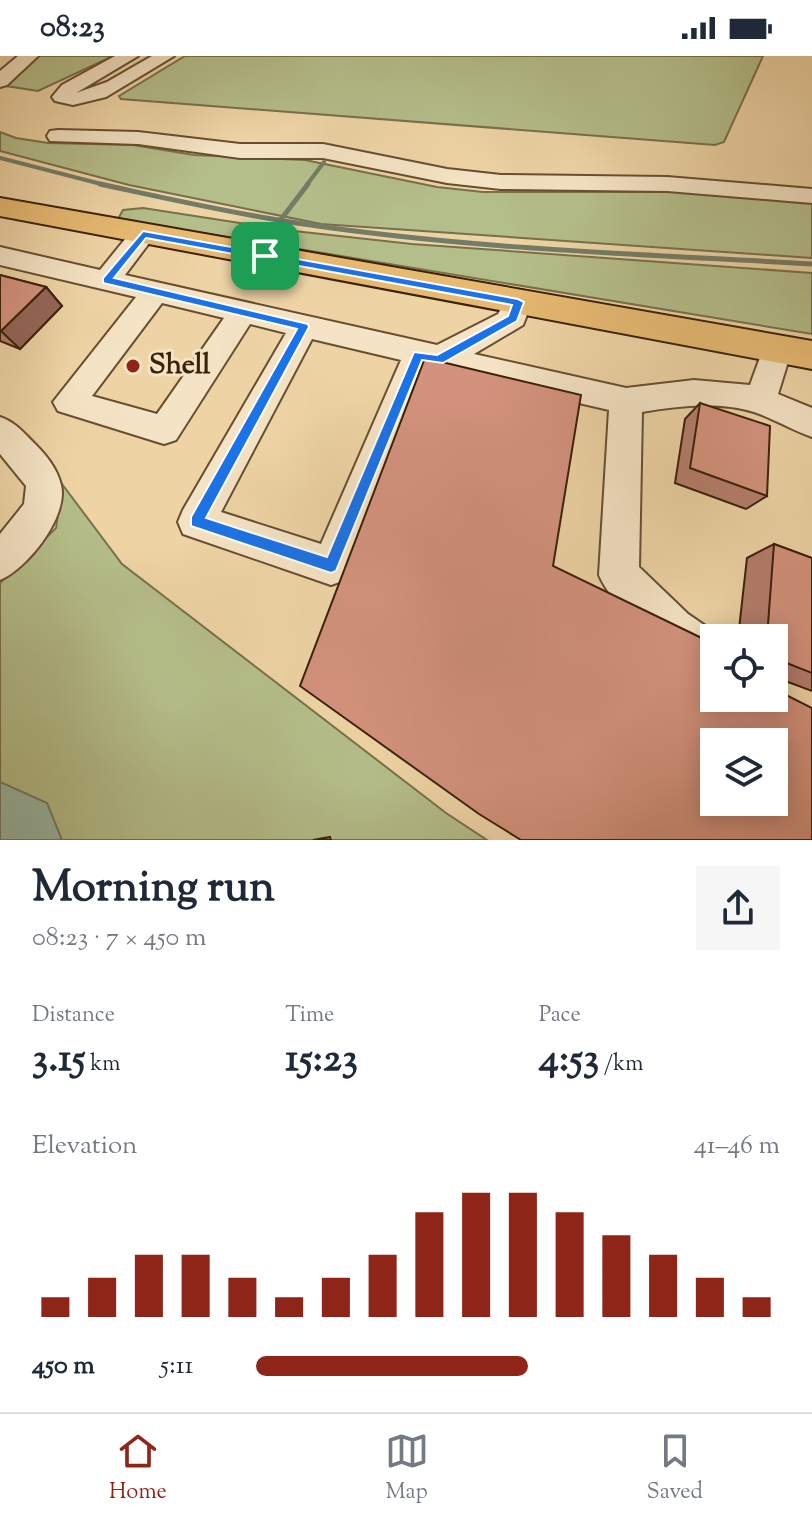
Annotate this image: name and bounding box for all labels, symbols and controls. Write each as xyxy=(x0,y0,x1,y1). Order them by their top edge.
text: 08:23 xyxy=(40,7,105,50)
pin xyxy=(231,222,299,290)
icon: arrive xyxy=(243,234,287,278)
place label: Shell xyxy=(149,346,211,386)
marker: Shell xyxy=(124,357,142,375)
map controls xyxy=(700,624,788,816)
button: locate xyxy=(700,624,788,712)
button: layers xyxy=(700,728,788,816)
text: Morning run xyxy=(32,858,275,921)
button: share xyxy=(696,866,780,950)
text: 08:23 · 7 × 450 m xyxy=(32,920,206,957)
text: Distance xyxy=(32,1000,115,1032)
text: Time xyxy=(285,1000,334,1032)
text: Pace xyxy=(539,1000,581,1032)
text: 3.15 xyxy=(32,1032,86,1089)
text: 15:23 xyxy=(285,1032,358,1089)
text: 4:53 xyxy=(539,1032,599,1089)
text: km xyxy=(86,1049,120,1081)
text: /km xyxy=(599,1049,644,1081)
text: Elevation xyxy=(32,1128,137,1165)
text: 41–46 m xyxy=(694,1128,780,1165)
text: 450 m xyxy=(32,1348,95,1385)
text: 5:11 xyxy=(160,1348,193,1385)
tab: Home xyxy=(109,1429,167,1509)
tab: Map xyxy=(385,1429,429,1509)
tab: Saved xyxy=(647,1429,703,1509)

